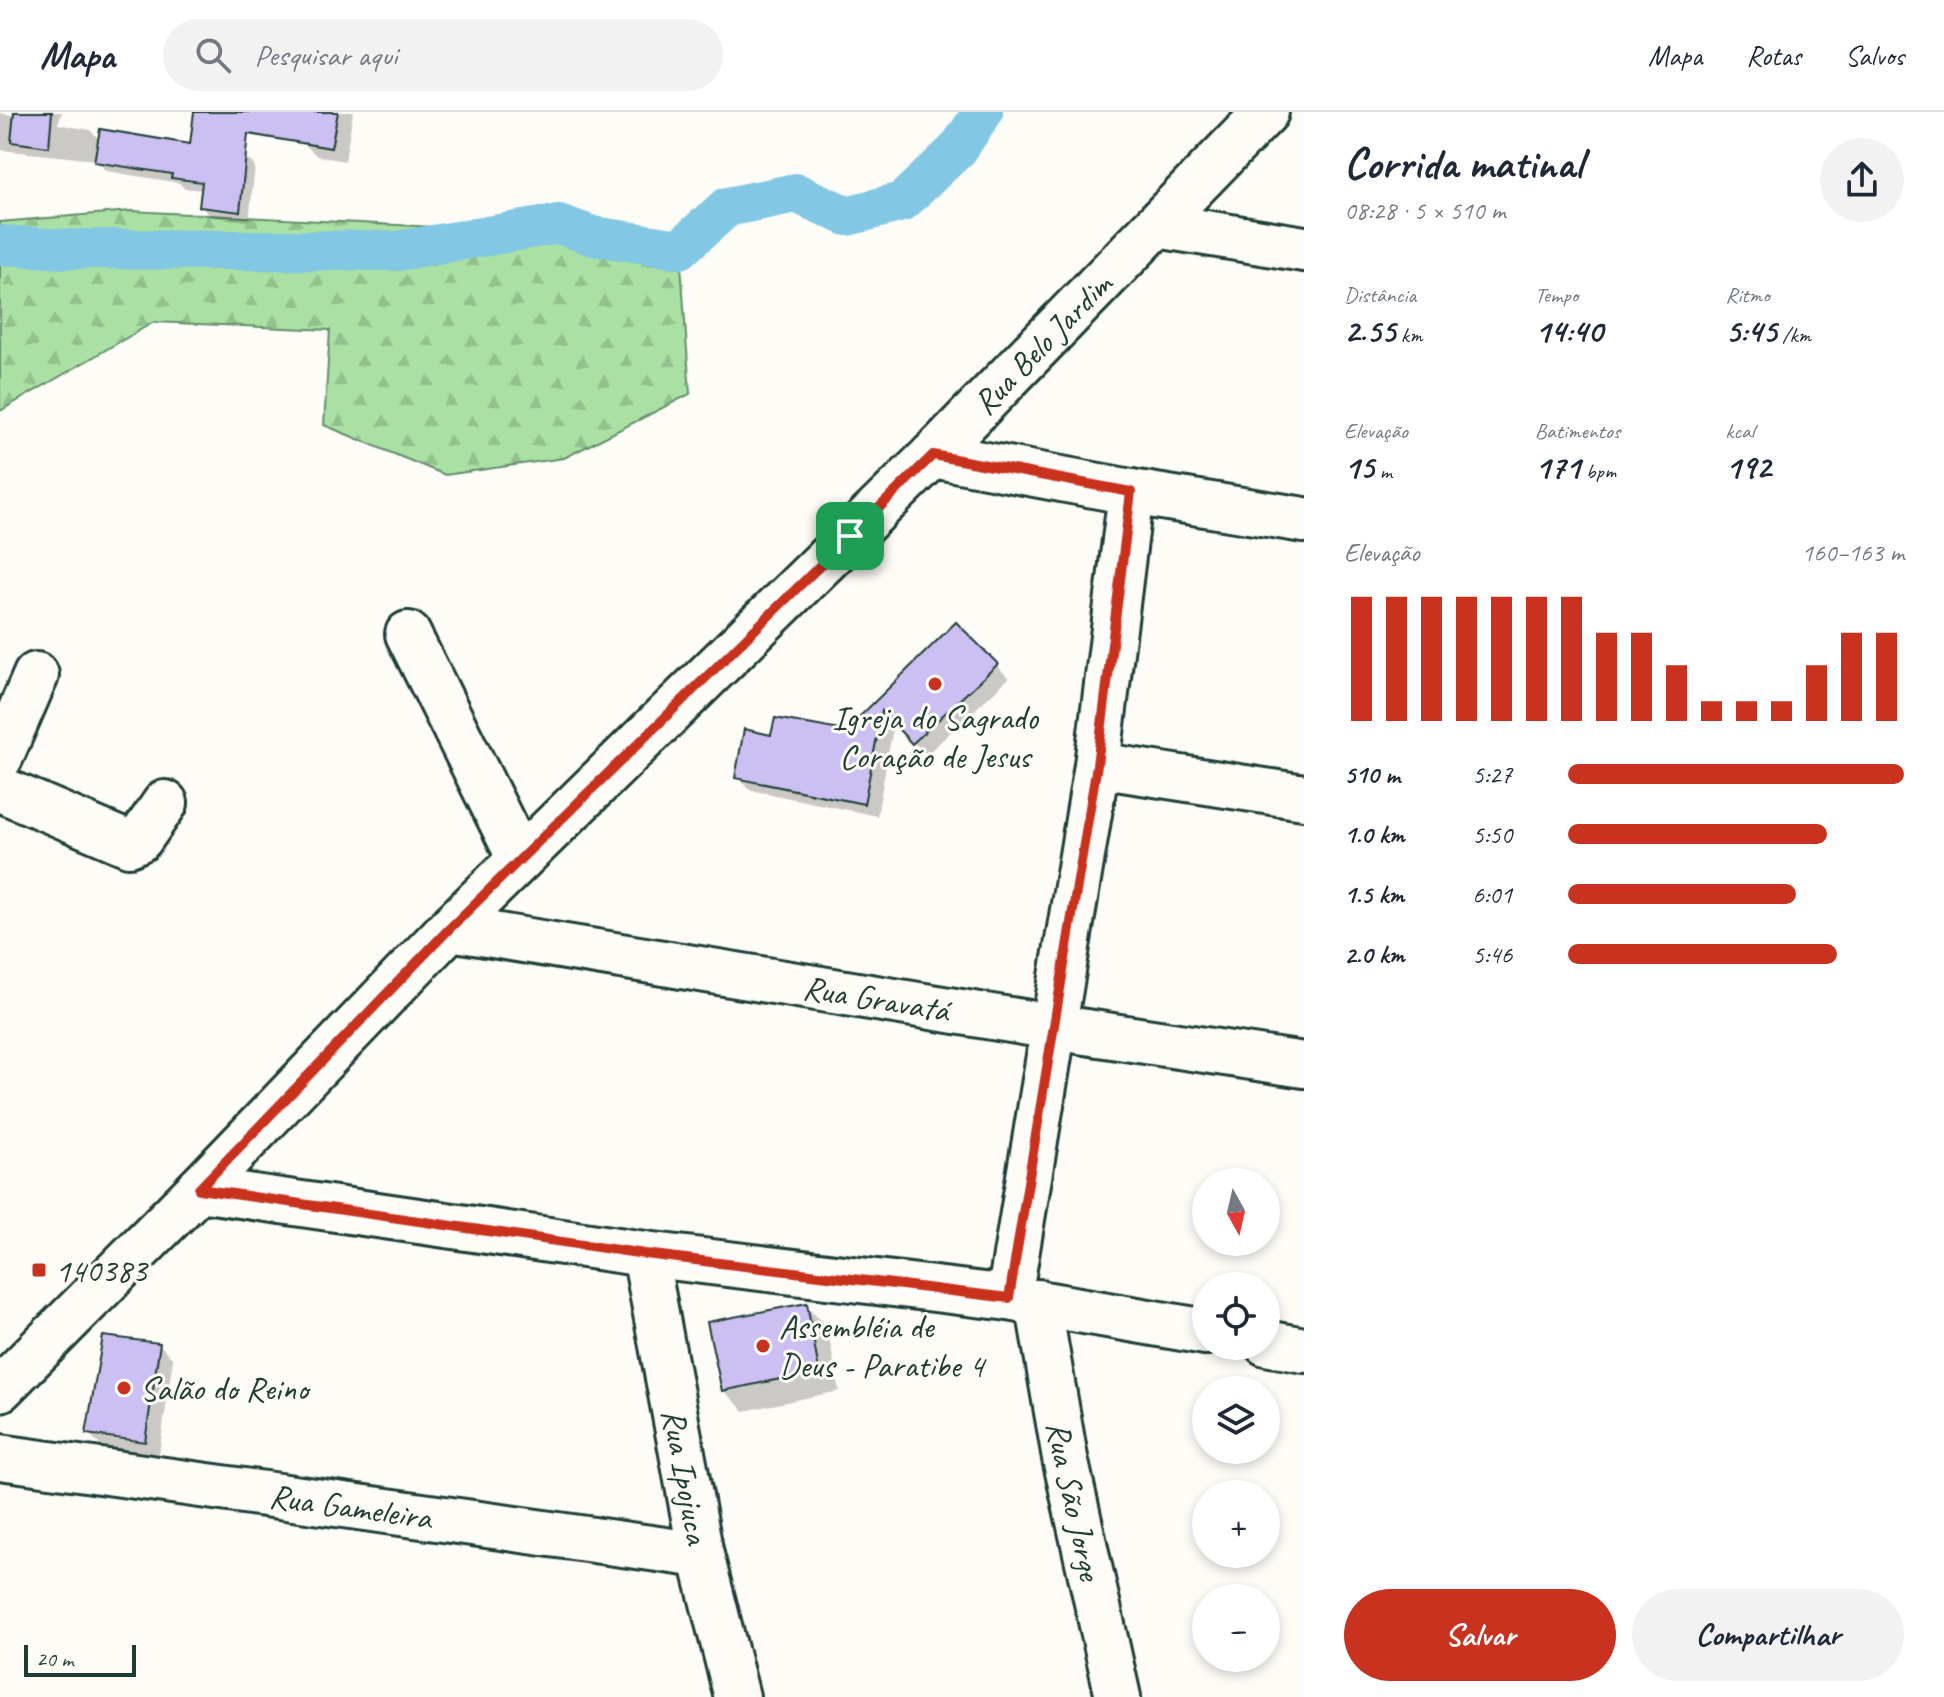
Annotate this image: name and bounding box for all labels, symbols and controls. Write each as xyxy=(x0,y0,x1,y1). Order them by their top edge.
search box xyxy=(163,19,723,91)
text: Mapa xyxy=(40,32,115,79)
icon: search xyxy=(191,33,235,77)
text: Pesquisar aqui xyxy=(255,36,397,74)
text: Mapa xyxy=(1648,38,1702,73)
text: Rotas xyxy=(1746,38,1801,73)
text: Salvos xyxy=(1845,38,1904,73)
text: Corrida matinal xyxy=(1344,136,1582,191)
button: share xyxy=(1820,138,1904,222)
text: 08:28 · 5 × 510 m xyxy=(1344,194,1505,227)
street label: Rua Belo Jardim xyxy=(963,261,1122,424)
text: Distância xyxy=(1344,281,1416,309)
text: Tempo xyxy=(1535,281,1578,309)
text: Ritmo xyxy=(1725,281,1770,309)
text: 2.55 xyxy=(1344,309,1396,352)
text: 14:40 xyxy=(1535,309,1603,352)
text: 5:45 xyxy=(1725,309,1777,352)
text: km xyxy=(1396,321,1422,349)
text: /km xyxy=(1777,321,1811,349)
text: Elevação xyxy=(1344,417,1408,445)
text: Batimentos xyxy=(1535,417,1620,445)
text: kcal xyxy=(1725,417,1754,445)
text: 15 xyxy=(1344,445,1374,488)
text: 171 xyxy=(1535,445,1580,488)
text: 192 xyxy=(1725,445,1771,488)
text: m xyxy=(1374,457,1392,485)
text: bpm xyxy=(1580,457,1616,485)
pin xyxy=(816,502,884,570)
icon: arrive xyxy=(828,514,872,558)
text: Elevação xyxy=(1344,536,1419,569)
text: 160–163 m xyxy=(1801,536,1904,569)
marker: Igreja do Sagrado Coração de Jesus xyxy=(926,675,944,693)
place label: Igreja do Sagrado Coração de Jesus xyxy=(832,696,1040,778)
text: 510 m xyxy=(1344,758,1400,791)
text: 5:27 xyxy=(1472,758,1512,791)
text: 1.0 km xyxy=(1344,818,1404,851)
text: 5:50 xyxy=(1472,818,1512,851)
text: 1.5 km xyxy=(1344,878,1404,911)
text: 6:01 xyxy=(1472,878,1512,911)
text: 2.0 km xyxy=(1344,938,1404,971)
text: 5:46 xyxy=(1472,938,1512,971)
street label: Rua Gravatá xyxy=(800,965,955,1032)
north arrow xyxy=(1192,1168,1280,1256)
map controls xyxy=(1192,1168,1280,1672)
place label: 140383 xyxy=(55,1249,149,1292)
marker: 140383 xyxy=(30,1261,48,1279)
button: locate xyxy=(1192,1272,1280,1360)
place label: Assembléia de Deus - Paratibe 4 xyxy=(779,1305,988,1387)
marker: Assembléia de Deus - Paratibe 4 xyxy=(754,1337,772,1355)
place label: Salão do Reino xyxy=(140,1367,312,1410)
button: layers xyxy=(1192,1376,1280,1464)
marker: Salão do Reino xyxy=(115,1379,133,1397)
street label: Rua Ipojuca xyxy=(652,1405,720,1550)
street label: Rua São Jorge xyxy=(1037,1418,1113,1586)
street label: Rua Gameleira xyxy=(267,1474,436,1539)
button: + xyxy=(1192,1480,1280,1568)
button: − xyxy=(1192,1584,1280,1672)
button: Salvar xyxy=(1344,1589,1616,1681)
button: Compartilhar xyxy=(1632,1589,1904,1681)
scale bar xyxy=(24,1641,136,1677)
text: 20 m xyxy=(36,1645,73,1673)

